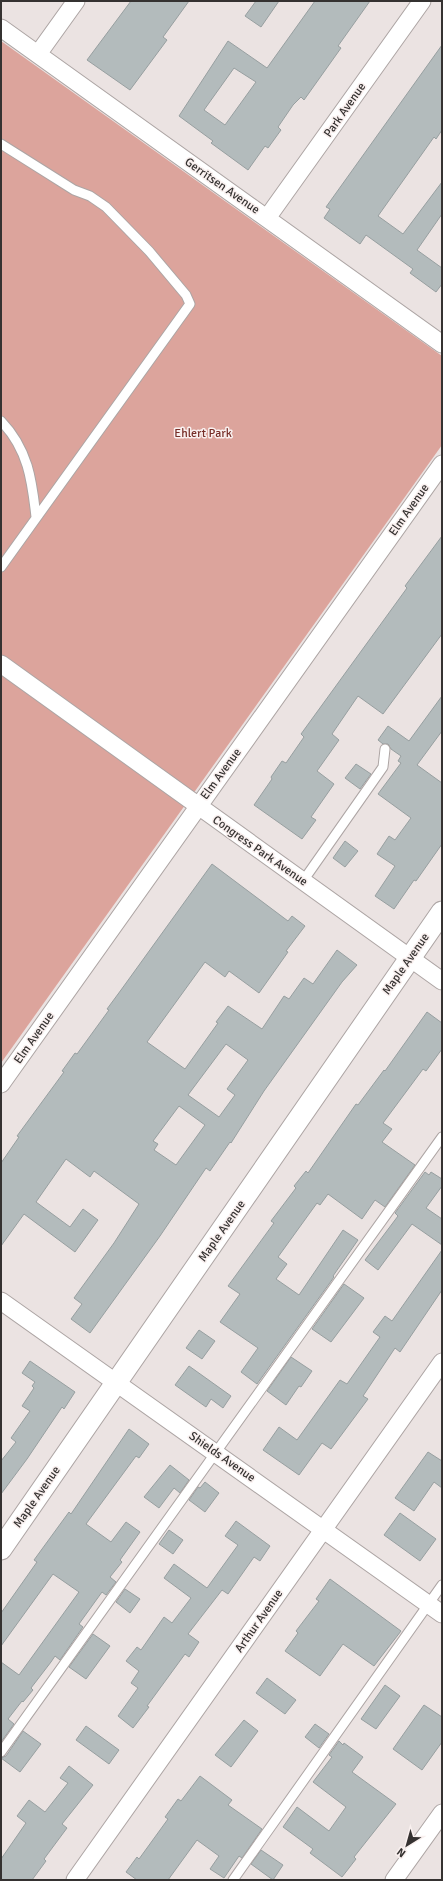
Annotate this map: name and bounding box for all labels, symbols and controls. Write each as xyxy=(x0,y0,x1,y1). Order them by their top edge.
street label: Park Avenue xyxy=(321,80,369,140)
street label: Gerritsen Avenue xyxy=(182,155,262,217)
park label: Ehlert Park xyxy=(174,426,232,441)
street label: Elm Avenue xyxy=(386,481,432,539)
street label: Elm Avenue xyxy=(197,745,245,803)
street label: Congress Park Avenue xyxy=(209,812,311,890)
street label: Maple Avenue xyxy=(379,930,433,998)
street label: Elm Avenue xyxy=(11,1009,57,1067)
street label: Maple Avenue xyxy=(195,1197,249,1265)
street label: Shields Avenue xyxy=(186,1429,258,1485)
street label: Maple Avenue xyxy=(10,1463,64,1531)
street label: Arthur Avenue xyxy=(232,1586,286,1656)
north arrow xyxy=(387,1825,427,1865)
text: N xyxy=(394,1845,408,1860)

